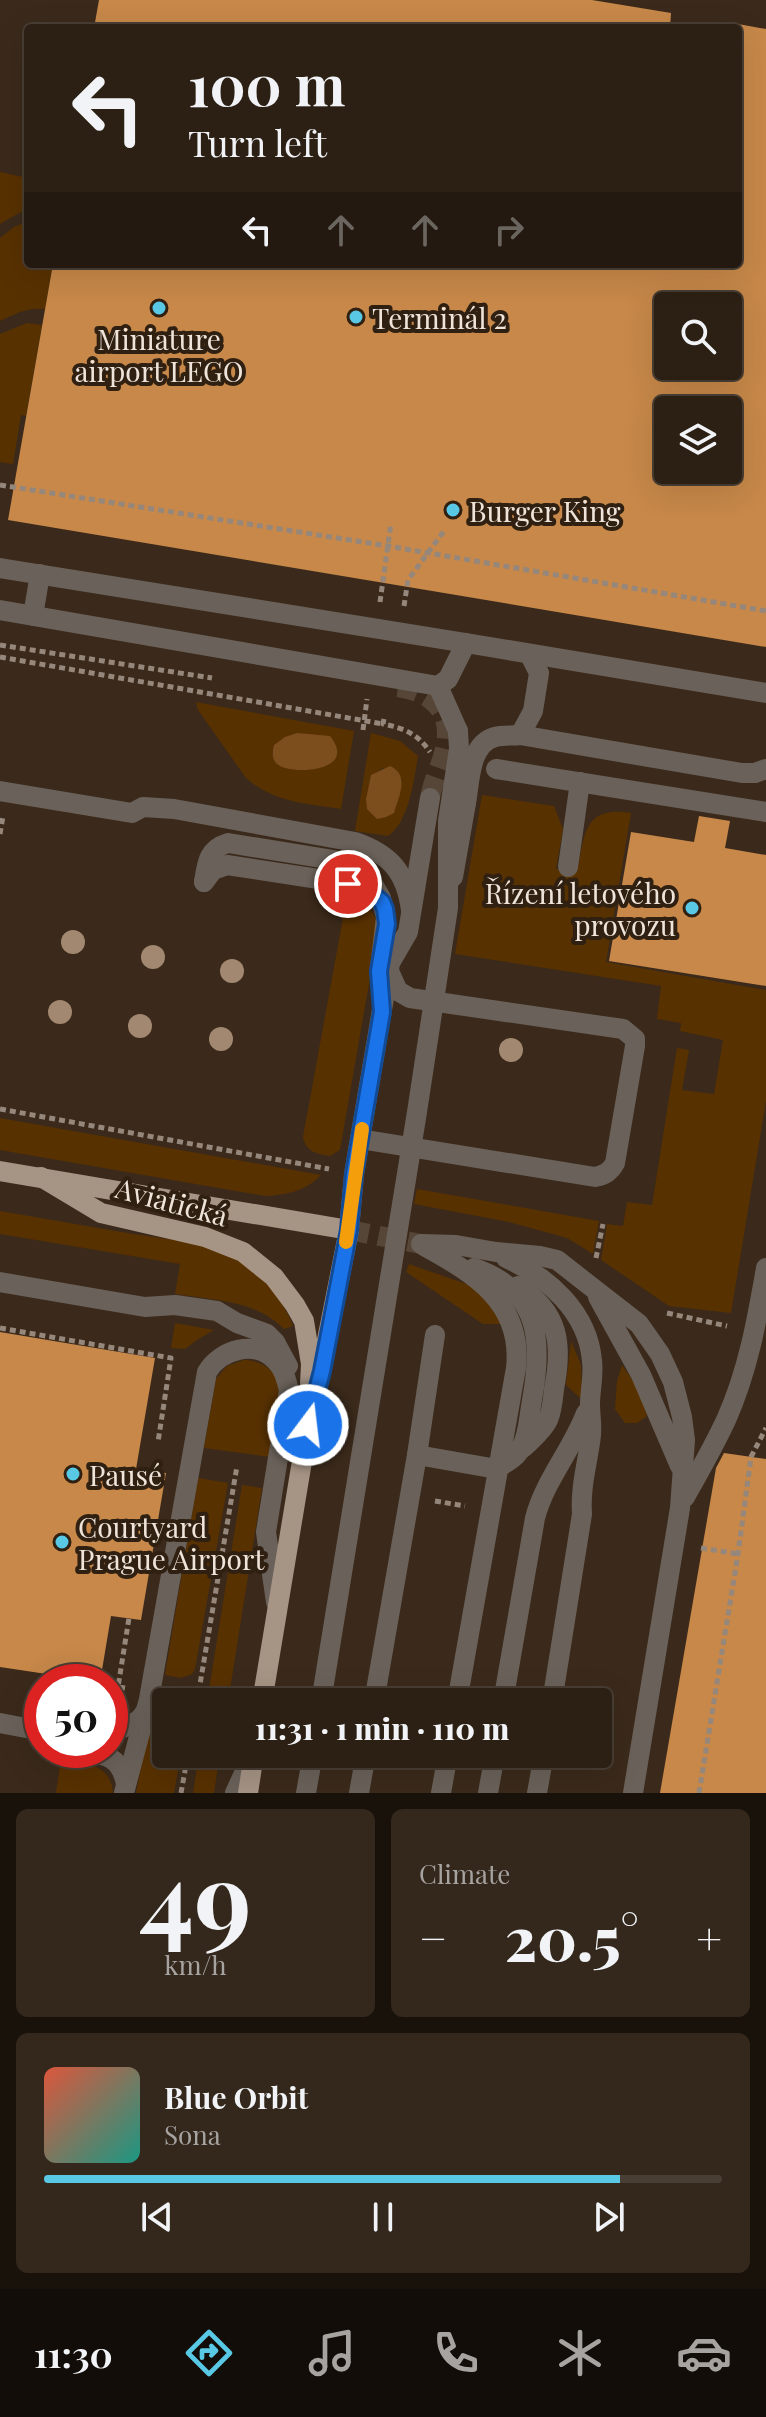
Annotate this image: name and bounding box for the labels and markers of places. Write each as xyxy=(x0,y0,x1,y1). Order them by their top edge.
marker: Miniature airport LEGO xyxy=(150,299,168,317)
place label: Terminál 2 xyxy=(372,299,507,336)
marker: Terminál 2 xyxy=(347,308,365,326)
place label: Miniature airport LEGO xyxy=(74,320,244,389)
place label: Burger King xyxy=(469,492,621,529)
marker: Burger King xyxy=(444,501,462,519)
pin xyxy=(314,850,382,918)
place label: Řízení letového provozu xyxy=(485,874,676,943)
marker: Řízení letového provozu xyxy=(683,899,701,917)
place label: Pausé xyxy=(89,1456,162,1493)
marker: Pausé xyxy=(64,1465,82,1483)
place label: Courtyard Prague Airport xyxy=(78,1508,265,1577)
marker: Courtyard Prague Airport xyxy=(53,1533,71,1551)

